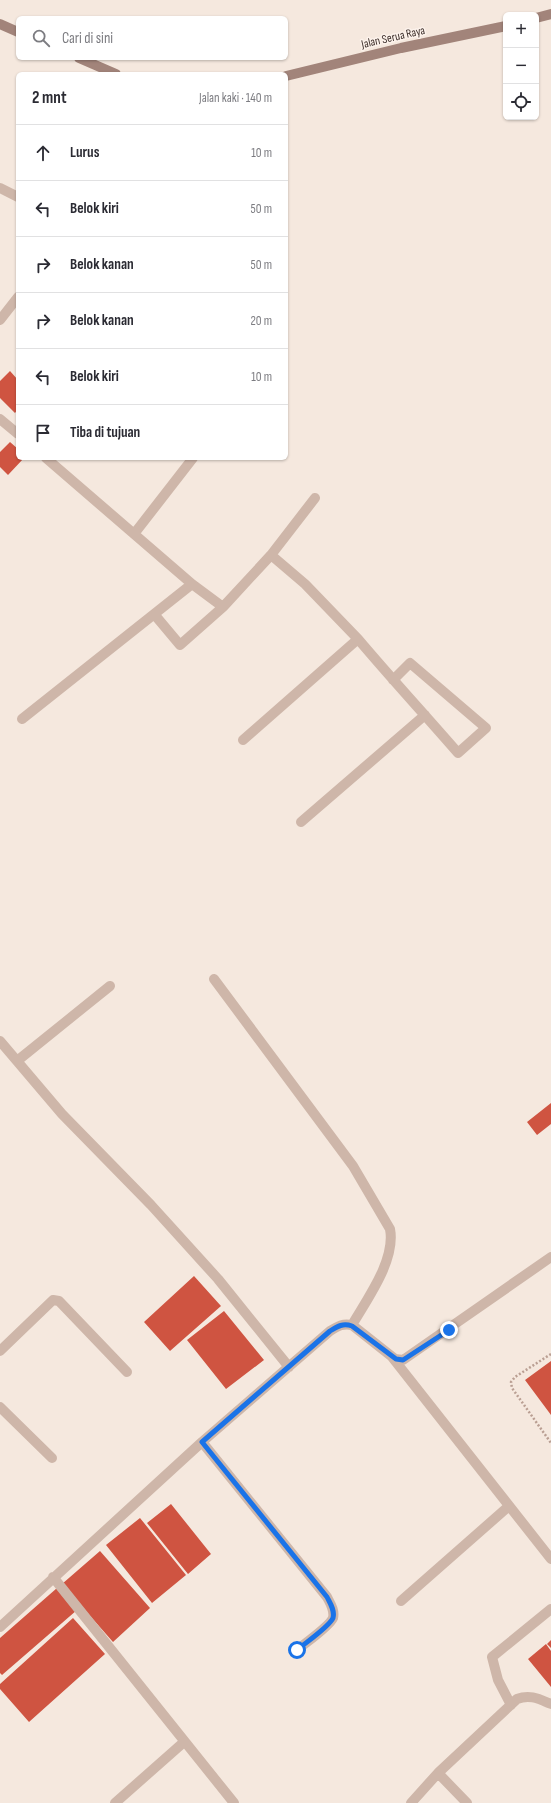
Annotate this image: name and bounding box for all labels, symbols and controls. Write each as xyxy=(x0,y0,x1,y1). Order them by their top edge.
map controls xyxy=(503,12,539,120)
button: + xyxy=(503,12,539,48)
search box xyxy=(16,16,288,60)
street label: Jalan Serua Raya xyxy=(359,23,427,52)
icon: search xyxy=(30,27,52,49)
text: Cari di sini xyxy=(62,29,113,48)
button: − xyxy=(503,48,539,84)
button: locate xyxy=(503,84,539,120)
text: 2 mnt xyxy=(32,88,67,108)
text: Jalan kaki · 140 m xyxy=(199,90,272,106)
icon: ahead xyxy=(32,142,54,164)
text: Lurus xyxy=(70,143,99,162)
text: 10 m xyxy=(251,145,272,161)
icon: left xyxy=(32,198,54,220)
text: Belok kiri xyxy=(70,199,119,218)
text: 50 m xyxy=(251,201,272,217)
icon: right xyxy=(32,254,54,276)
text: Belok kanan xyxy=(70,255,134,274)
text: 50 m xyxy=(251,257,272,273)
icon: right xyxy=(32,310,54,332)
text: Belok kanan xyxy=(70,311,134,330)
text: 20 m xyxy=(250,313,272,329)
icon: left xyxy=(32,366,54,388)
text: Belok kiri xyxy=(70,367,119,386)
text: 10 m xyxy=(251,369,272,385)
icon: arrive xyxy=(32,422,54,444)
text: Tiba di tujuan xyxy=(70,423,140,442)
route end xyxy=(440,1321,458,1339)
route start xyxy=(288,1641,306,1659)

